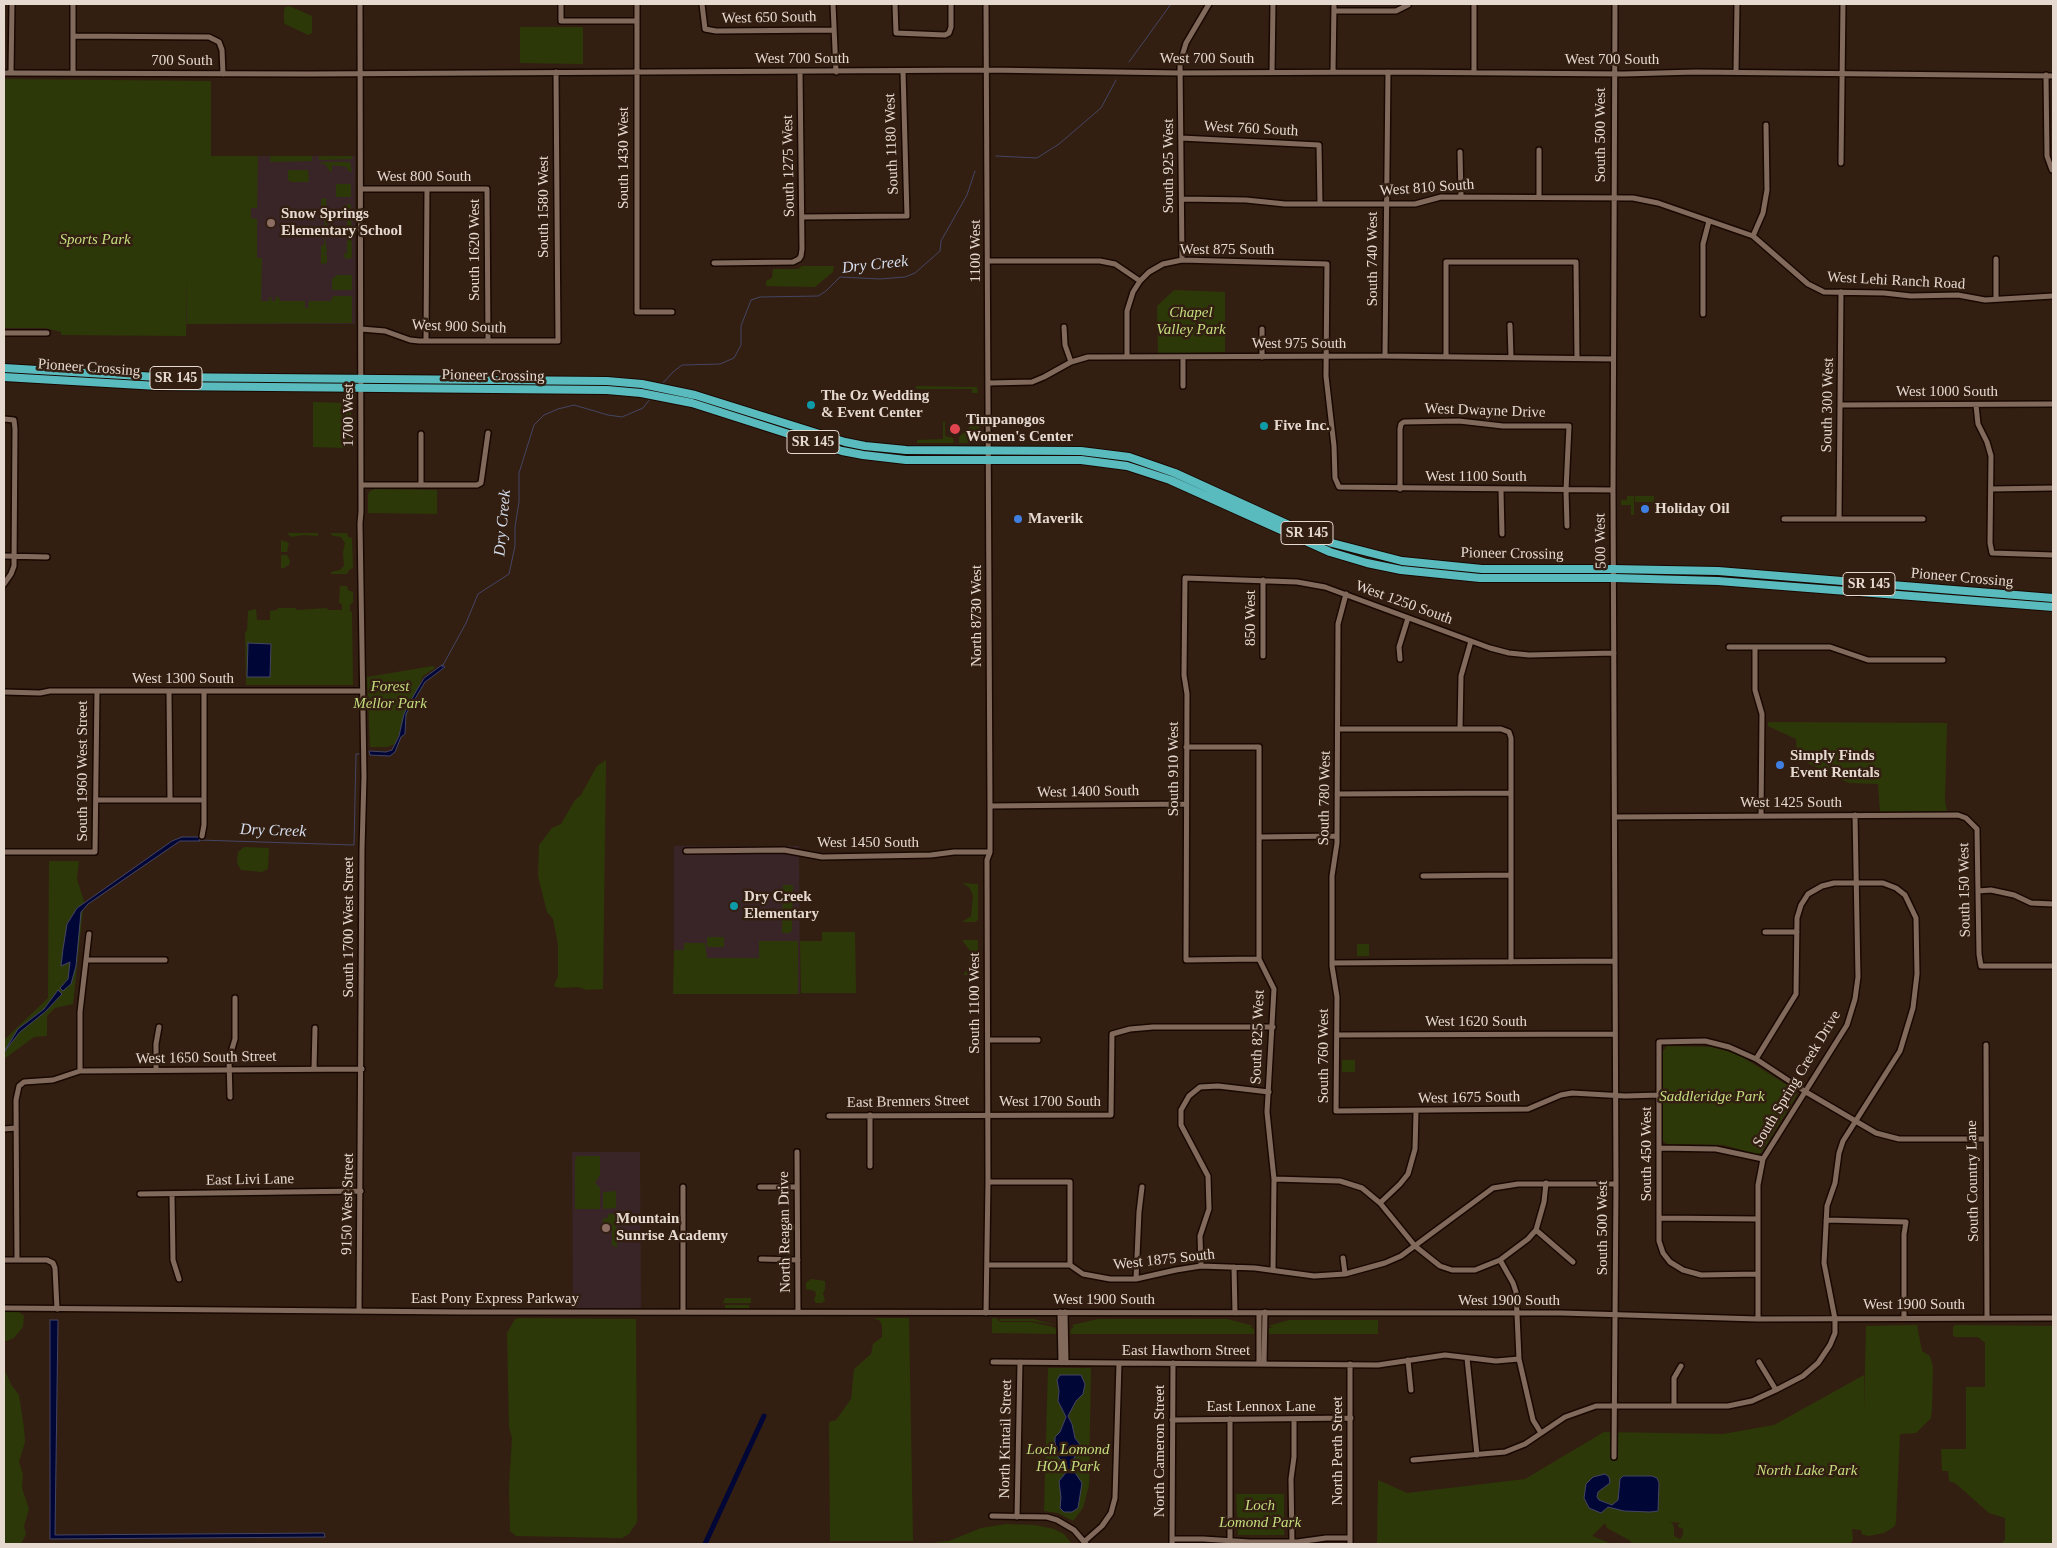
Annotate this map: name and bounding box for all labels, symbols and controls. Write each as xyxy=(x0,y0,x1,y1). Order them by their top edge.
street label: West 650 South xyxy=(722,8,816,28)
street label: West 700 South xyxy=(755,50,849,68)
street label: West 700 South xyxy=(1160,50,1254,68)
street label: West 700 South xyxy=(1565,51,1659,69)
street label: 700 South xyxy=(151,52,213,70)
street label: South 500 West xyxy=(1592,88,1610,182)
street label: South 1180 West xyxy=(881,93,903,195)
street label: South 1430 West xyxy=(615,107,633,209)
street label: South 1275 West xyxy=(779,115,799,217)
street label: West 760 South xyxy=(1203,118,1299,140)
street label: South 925 West xyxy=(1160,119,1178,213)
street label: South 1580 West xyxy=(535,156,553,258)
street label: West 800 South xyxy=(377,168,471,186)
street label: West 810 South xyxy=(1379,176,1475,200)
street label: South 1620 West xyxy=(466,199,484,301)
place label: Snow Springs Elementary School xyxy=(281,205,402,240)
street label: South 740 West xyxy=(1364,212,1382,306)
marker: Snow Springs Elementary School xyxy=(265,217,277,229)
street label: 1100 West xyxy=(967,220,985,282)
park label: Sports Park xyxy=(59,231,131,249)
street label: West 875 South xyxy=(1180,241,1274,259)
water label: Dry Creek xyxy=(841,252,909,278)
street label: West Lehi Ranch Road xyxy=(1826,268,1966,294)
park label: Chapel Valley Park xyxy=(1156,304,1226,339)
street label: West 900 South xyxy=(411,316,507,338)
street label: West 975 South xyxy=(1252,335,1346,353)
street label: Pioneer Crossing xyxy=(37,355,141,381)
street label: South 300 West xyxy=(1818,358,1838,452)
road number: SR 145 xyxy=(150,366,202,389)
street label: Pioneer Crossing xyxy=(441,366,545,386)
street label: 1700 West xyxy=(340,383,358,447)
street label: West 1000 South xyxy=(1896,383,1998,401)
place label: The Oz Wedding & Event Center xyxy=(821,387,929,422)
marker: The Oz Wedding & Event Center xyxy=(805,399,817,411)
street label: West Dwayne Drive xyxy=(1424,400,1546,422)
place label: Timpanogos Women's Center xyxy=(966,411,1073,446)
place label: Five Inc. xyxy=(1274,417,1330,435)
marker: Five Inc. xyxy=(1258,420,1270,432)
marker: Timpanogos Women's Center xyxy=(948,422,962,436)
road number: SR 145 xyxy=(787,431,839,454)
street label: West 1100 South xyxy=(1425,468,1527,486)
water label: Dry Creek xyxy=(491,489,515,557)
place label: Holiday Oil xyxy=(1655,500,1730,518)
marker: Holiday Oil xyxy=(1639,503,1651,515)
place label: Maverik xyxy=(1028,510,1083,528)
marker: Maverik xyxy=(1012,513,1024,525)
street label: 500 West xyxy=(1592,513,1610,569)
road number: SR 145 xyxy=(1281,522,1333,544)
street label: Pioneer Crossing xyxy=(1460,544,1564,564)
street label: North 8730 West xyxy=(968,565,986,667)
street label: Pioneer Crossing xyxy=(1910,565,2014,591)
road number: SR 145 xyxy=(1843,572,1895,596)
street label: West 1250 South xyxy=(1353,577,1455,629)
street label: 850 West xyxy=(1242,590,1260,646)
street label: West 1300 South xyxy=(132,670,234,688)
park label: Forest Mellor Park xyxy=(353,678,427,713)
street label: South 1960 West Street xyxy=(74,701,92,841)
street label: South 910 West xyxy=(1165,722,1183,816)
place label: Simply Finds Event Rentals xyxy=(1790,747,1880,782)
street label: South 780 West xyxy=(1315,751,1335,845)
marker: Simply Finds Event Rentals xyxy=(1774,759,1786,771)
street label: West 1400 South xyxy=(1037,782,1139,802)
street label: West 1425 South xyxy=(1740,794,1842,812)
water label: Dry Creek xyxy=(239,820,307,842)
street label: West 1450 South xyxy=(817,834,919,852)
street label: South 150 West xyxy=(1955,843,1975,937)
street label: South 1700 West Street xyxy=(340,857,358,997)
place label: Dry Creek Elementary xyxy=(744,888,819,923)
marker: Dry Creek Elementary xyxy=(728,900,740,912)
street label: South 1100 West xyxy=(966,952,984,1054)
street label: South 825 West xyxy=(1247,989,1269,1085)
street label: South Spring Creek Drive xyxy=(1749,1007,1845,1151)
street label: South 760 West xyxy=(1315,1009,1333,1103)
street label: West 1620 South xyxy=(1425,1013,1527,1031)
street label: West 1650 South Street xyxy=(135,1048,277,1068)
street label: West 1675 South xyxy=(1418,1088,1520,1108)
park label: Saddleridge Park xyxy=(1659,1088,1765,1106)
street label: East Brenners Street xyxy=(847,1092,969,1112)
street label: West 1700 South xyxy=(999,1093,1101,1111)
street label: South 450 West xyxy=(1638,1107,1656,1201)
street label: South Country Lane xyxy=(1963,1120,1983,1242)
street label: 9150 West Street xyxy=(338,1153,358,1255)
street label: East Livi Lane xyxy=(206,1170,294,1190)
street label: North Reagan Drive xyxy=(775,1171,795,1293)
street label: South 500 West xyxy=(1594,1181,1612,1275)
place label: Mountain Sunrise Academy xyxy=(616,1210,728,1245)
marker: Mountain Sunrise Academy xyxy=(600,1222,612,1234)
street label: West 1875 South xyxy=(1112,1246,1216,1274)
street label: East Pony Express Parkway xyxy=(411,1290,579,1308)
street label: West 1900 South xyxy=(1053,1291,1155,1309)
street label: West 1900 South xyxy=(1458,1292,1560,1310)
street label: West 1900 South xyxy=(1863,1296,1965,1314)
street label: East Hawthorn Street xyxy=(1122,1342,1250,1360)
street label: North Kintail Street xyxy=(996,1379,1016,1499)
street label: North Cameron Street xyxy=(1151,1385,1169,1517)
street label: North Perth Street xyxy=(1329,1396,1347,1506)
street label: East Lennox Lane xyxy=(1206,1398,1316,1416)
park label: Loch Lomond HOA Park xyxy=(1027,1441,1109,1476)
park label: North Lake Park xyxy=(1757,1462,1857,1480)
park label: Loch Lomond Park xyxy=(1219,1497,1301,1532)

